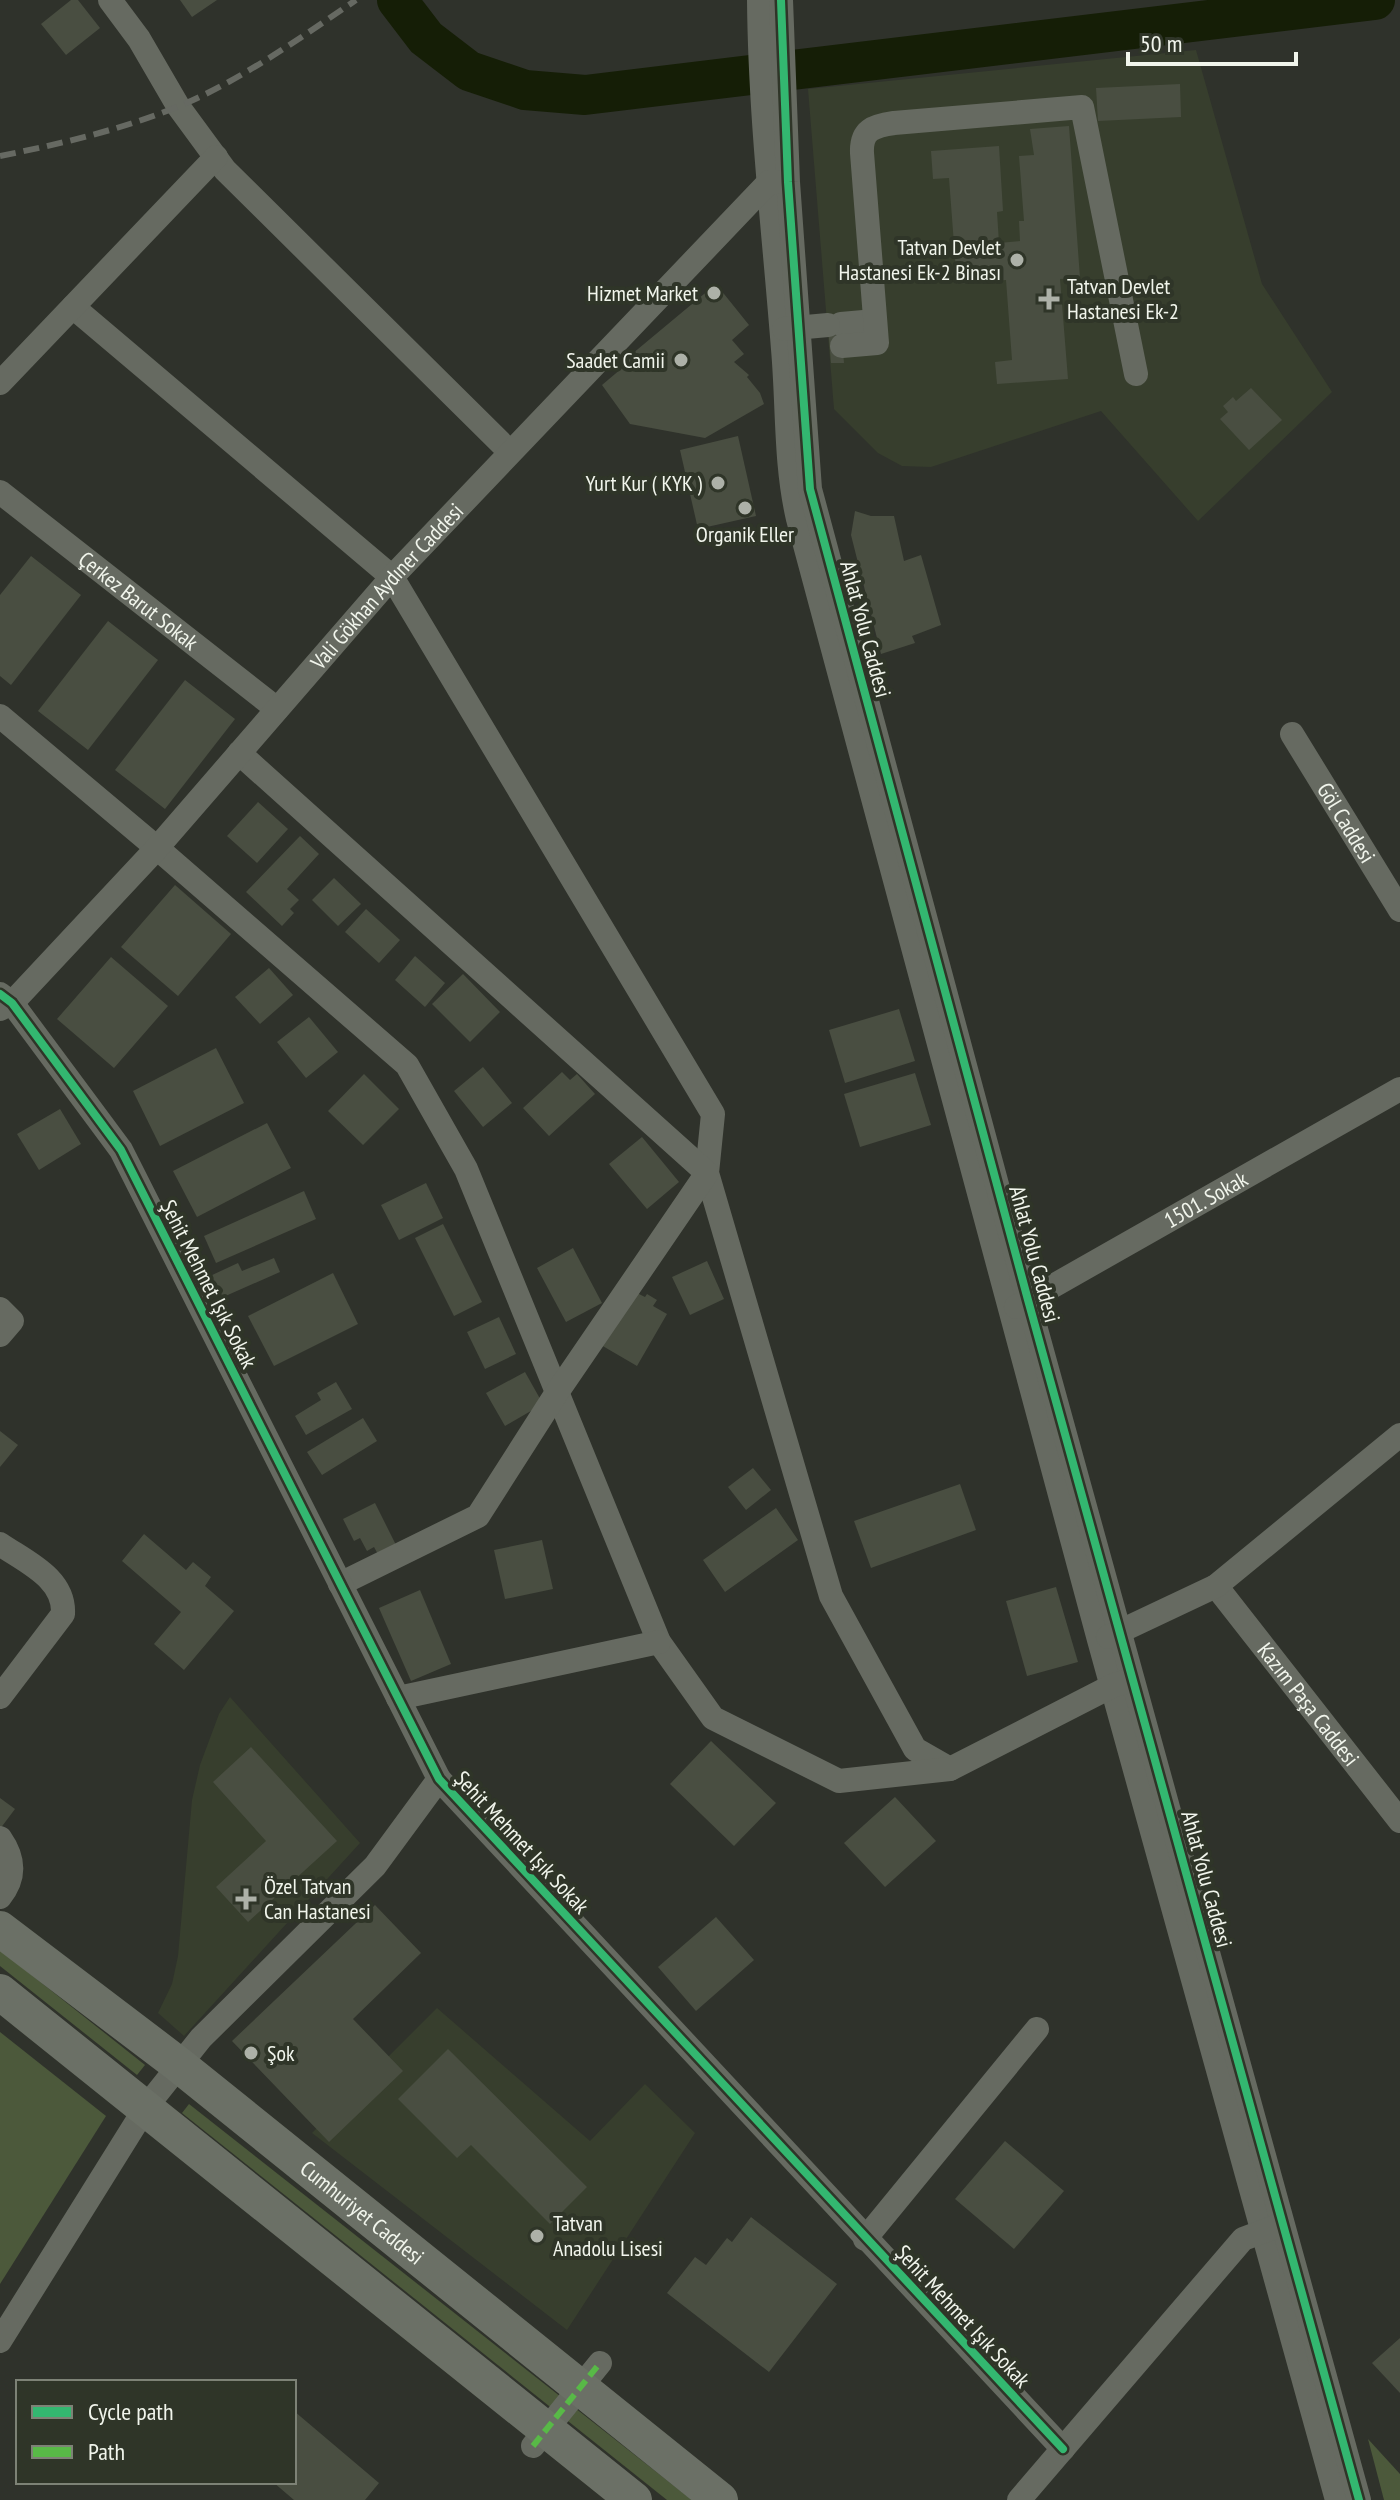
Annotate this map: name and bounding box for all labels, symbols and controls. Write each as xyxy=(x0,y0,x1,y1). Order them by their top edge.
scale bar xyxy=(1128,16,1296,66)
text: 50 m xyxy=(1140,28,1182,59)
place label: Tatvan Devlet Hastanesi Ek-2 Binası xyxy=(839,233,1001,286)
marker: Tatvan Devlet Hastanesi Ek-2 Binası xyxy=(1008,251,1026,269)
place label: Tatvan Devlet Hastanesi Ek-2 xyxy=(1067,272,1179,325)
place label: Hizmet Market xyxy=(587,279,698,307)
marker: Hizmet Market xyxy=(705,284,723,302)
marker: Tatvan Devlet Hastanesi Ek-2 xyxy=(1038,288,1060,310)
place label: Saadet Camii xyxy=(566,346,665,374)
marker: Saadet Camii xyxy=(672,351,690,369)
place label: Yurt Kur ( KYK ) xyxy=(586,469,703,497)
marker: Yurt Kur ( KYK ) xyxy=(709,474,727,492)
street label: Vali Gökhan Aydıner Caddesi xyxy=(304,497,469,676)
marker: Organik Eller xyxy=(736,499,754,517)
place label: Organik Eller xyxy=(696,520,794,548)
street label: Çerkez Barut Sokak xyxy=(73,545,204,656)
street label: Ahlat Yolu Caddesi xyxy=(834,558,898,700)
street label: Göl Caddesi xyxy=(1311,777,1382,868)
street label: 1501. Sokak xyxy=(1159,1164,1253,1234)
street label: Ahlat Yolu Caddesi xyxy=(1003,1183,1067,1325)
street label: Şehit Mehmet Işık Sokak xyxy=(154,1195,264,1373)
street label: Kazım Paşa Caddesi xyxy=(1252,1637,1365,1771)
street label: Şehit Mehmet Işık Sokak xyxy=(449,1765,596,1920)
street label: Ahlat Yolu Caddesi xyxy=(1175,1808,1239,1950)
place label: Özel Tatvan Can Hastanesi xyxy=(264,1872,371,1925)
marker: Özel Tatvan Can Hastanesi xyxy=(235,1888,257,1910)
place label: Şok xyxy=(267,2039,295,2067)
marker: Şok xyxy=(242,2044,260,2062)
street label: Cumhuriyet Caddesi xyxy=(295,2154,430,2271)
place label: Tatvan Anadolu Lisesi xyxy=(553,2209,663,2262)
marker: Tatvan Anadolu Lisesi xyxy=(528,2227,546,2245)
street label: Şehit Mehmet Işık Sokak xyxy=(890,2239,1037,2394)
legend xyxy=(16,2380,296,2484)
text: Cycle path xyxy=(88,2396,174,2427)
text: Path xyxy=(88,2436,125,2467)

